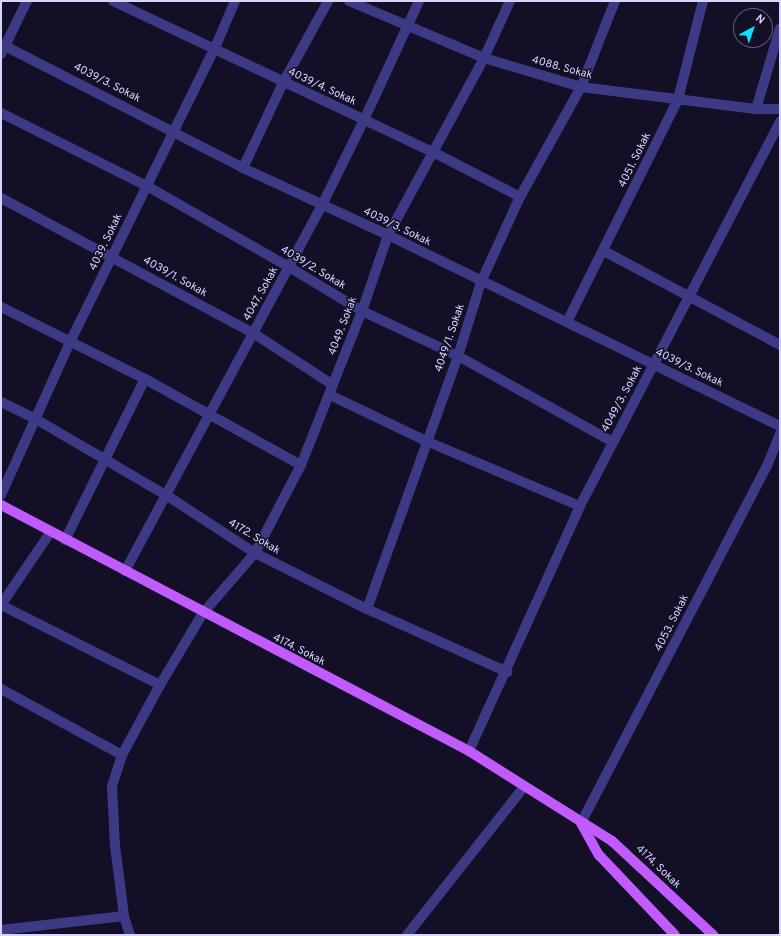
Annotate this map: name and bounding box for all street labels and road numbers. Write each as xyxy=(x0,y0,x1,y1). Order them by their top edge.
street label: 4088. Sokak xyxy=(530,54,594,82)
street label: 4039/3. Sokak xyxy=(71,60,143,106)
street label: 4039/4. Sokak xyxy=(286,65,358,109)
street label: 4051. Sokak xyxy=(616,130,654,190)
street label: 4039/3. Sokak xyxy=(361,205,433,249)
street label: 4039. Sokak xyxy=(87,211,125,273)
street label: 4039/2. Sokak xyxy=(278,243,348,293)
street label: 4039/1. Sokak xyxy=(141,254,209,300)
street label: 4047. Sokak xyxy=(241,265,281,323)
street label: 4049. Sokak xyxy=(326,295,360,357)
street label: 4049/1. Sokak xyxy=(432,302,468,374)
street label: 4039/3. Sokak xyxy=(653,346,725,390)
street label: 4049/3. Sokak xyxy=(599,363,645,435)
street label: 4172. Sokak xyxy=(226,516,282,558)
street label: 4053. Sokak xyxy=(652,592,692,654)
street label: 4174. Sokak xyxy=(271,631,327,669)
street label: 4174. Sokak xyxy=(633,842,683,892)

